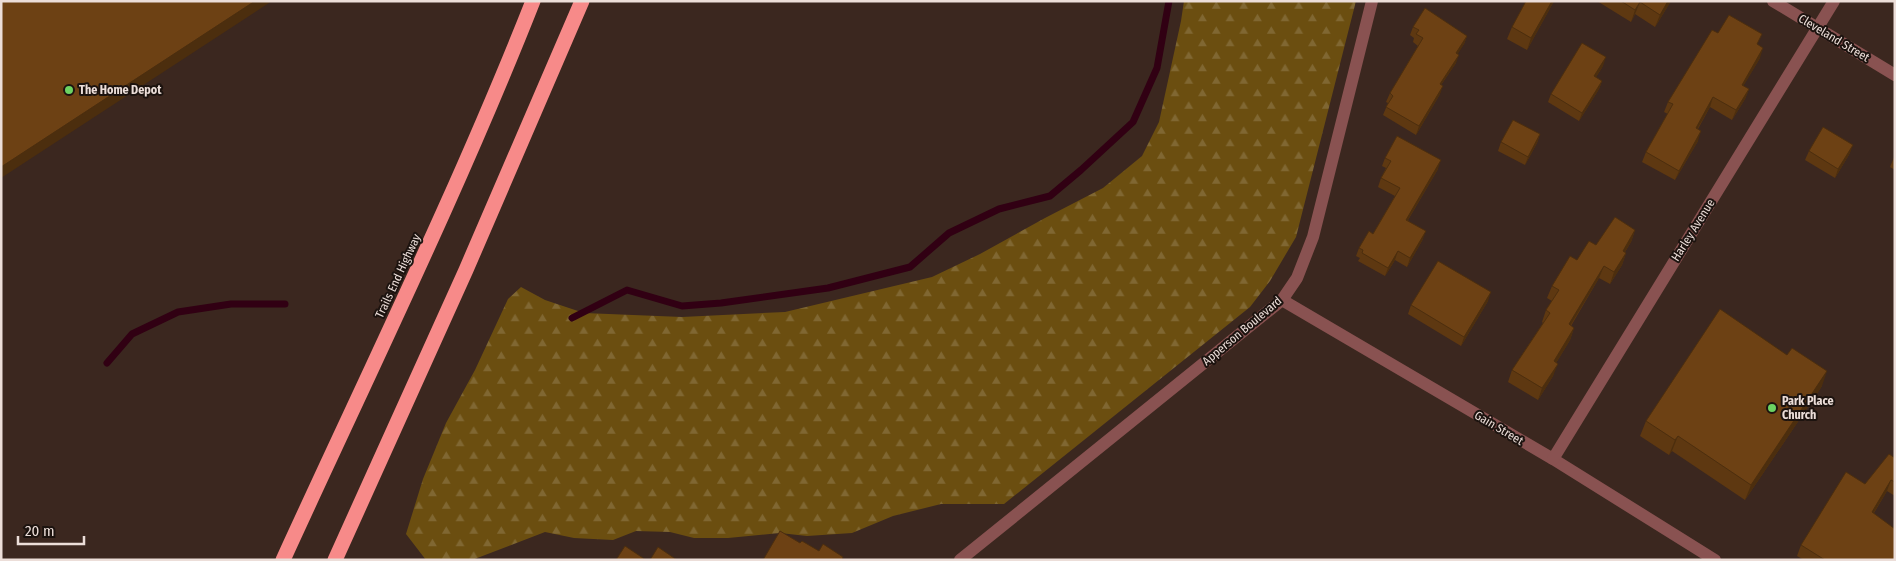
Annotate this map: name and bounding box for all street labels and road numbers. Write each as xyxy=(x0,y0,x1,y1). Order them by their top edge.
street label: Cleveland Street xyxy=(1796,11,1872,65)
street label: Harley Avenue xyxy=(1668,196,1718,264)
street label: Trails End Highway xyxy=(372,231,424,320)
street label: Apperson Boulevard xyxy=(1200,294,1284,368)
street label: Gain Street xyxy=(1472,408,1526,448)

